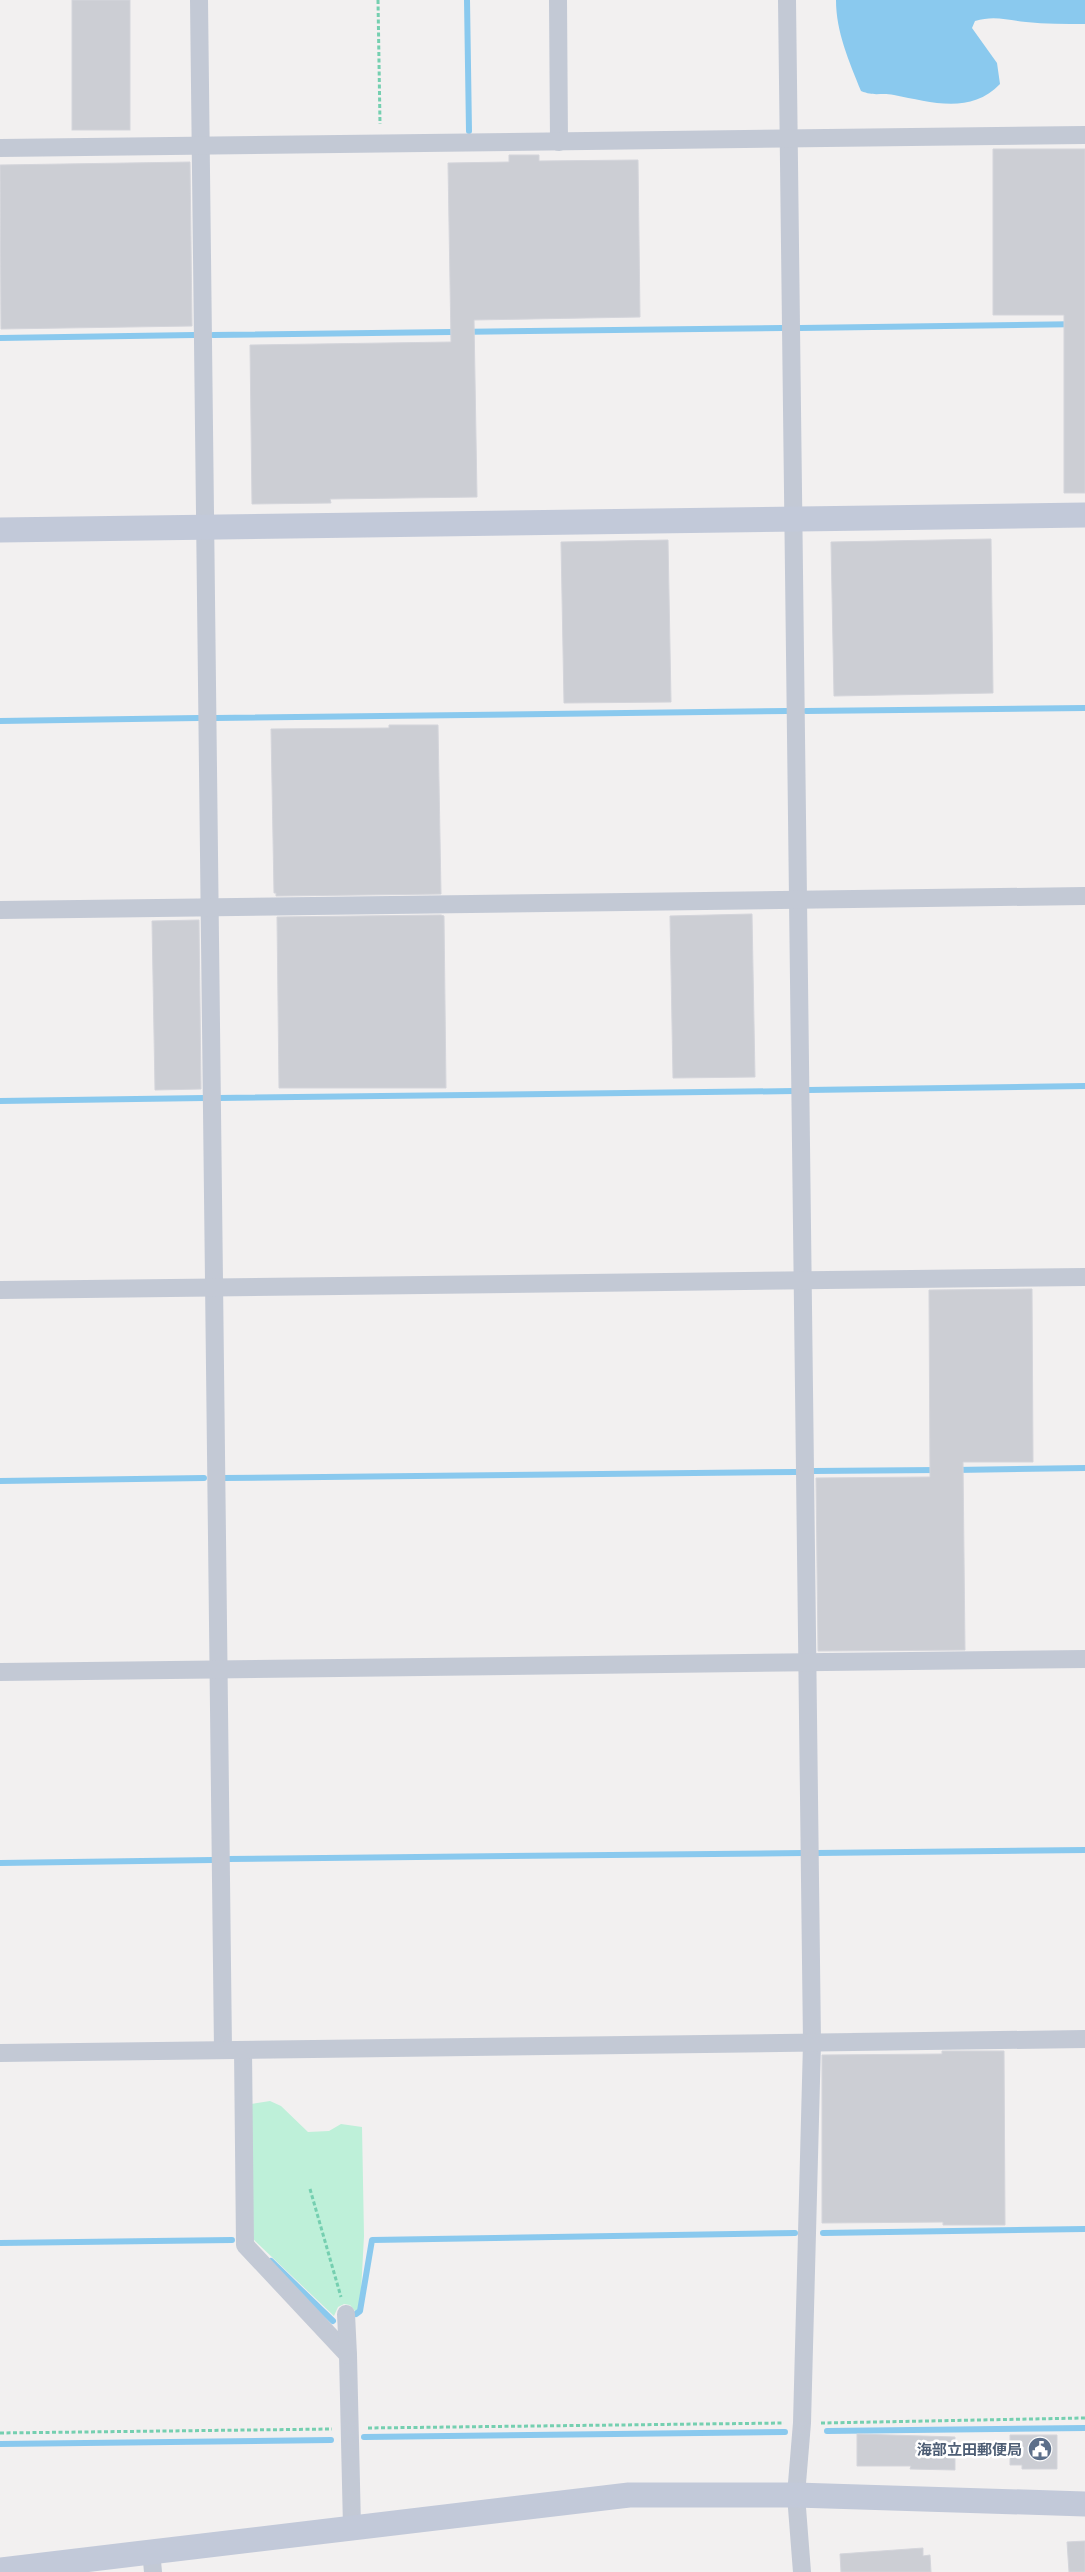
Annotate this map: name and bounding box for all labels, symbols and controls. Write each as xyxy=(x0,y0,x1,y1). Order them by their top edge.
public building icon: 海部立田郵便局 xyxy=(1027,2436,1053,2462)
place label: 海部立田郵便局 xyxy=(917,2438,1022,2461)

